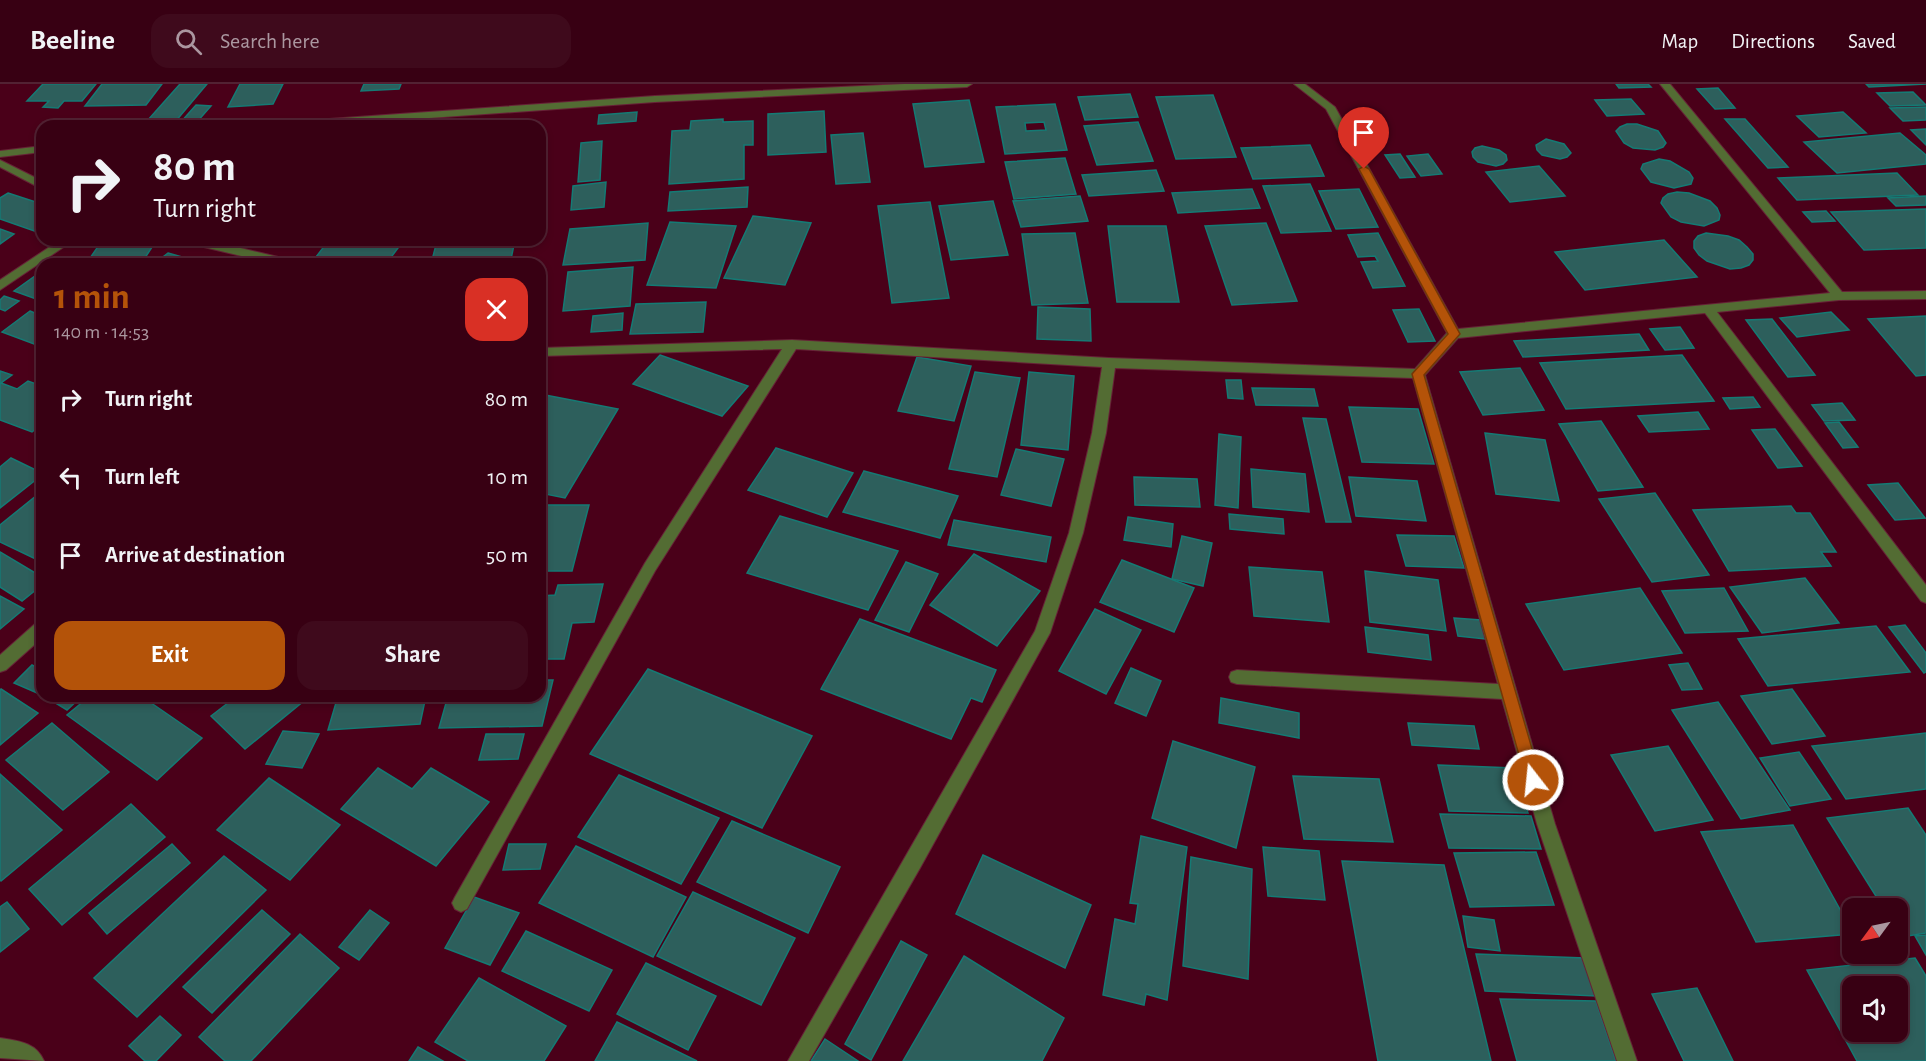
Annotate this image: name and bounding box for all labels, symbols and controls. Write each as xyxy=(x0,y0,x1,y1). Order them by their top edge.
search box xyxy=(151,14,571,68)
icon: search xyxy=(172,25,205,58)
text: Beeline xyxy=(30,27,115,55)
text: Search here xyxy=(220,30,320,52)
text: Map xyxy=(1662,31,1698,52)
text: Directions xyxy=(1731,31,1815,52)
text: Saved xyxy=(1848,31,1896,52)
pin xyxy=(1338,107,1389,169)
icon: arrive xyxy=(1347,116,1380,149)
icon: right xyxy=(54,144,132,222)
text: 80 m xyxy=(153,146,236,188)
text: Turn right xyxy=(153,195,256,222)
button: close xyxy=(465,278,528,341)
text: 1 min xyxy=(54,279,130,315)
text: 140 m · 14:53 xyxy=(54,322,149,342)
icon: right xyxy=(54,383,87,416)
text: Turn right xyxy=(105,388,192,410)
text: 80 m xyxy=(485,388,528,410)
icon: left xyxy=(54,461,87,494)
text: Turn left xyxy=(105,466,179,488)
text: 10 m xyxy=(488,466,528,488)
icon: arrive xyxy=(54,539,87,572)
text: Arrive at destination xyxy=(105,544,285,566)
text: 50 m xyxy=(486,544,528,566)
button: Exit xyxy=(54,621,285,690)
button: Share xyxy=(297,621,528,690)
position arrow xyxy=(1501,748,1565,812)
north arrow xyxy=(1842,898,1908,964)
map controls xyxy=(1842,898,1908,1042)
button: sound xyxy=(1842,976,1908,1042)

